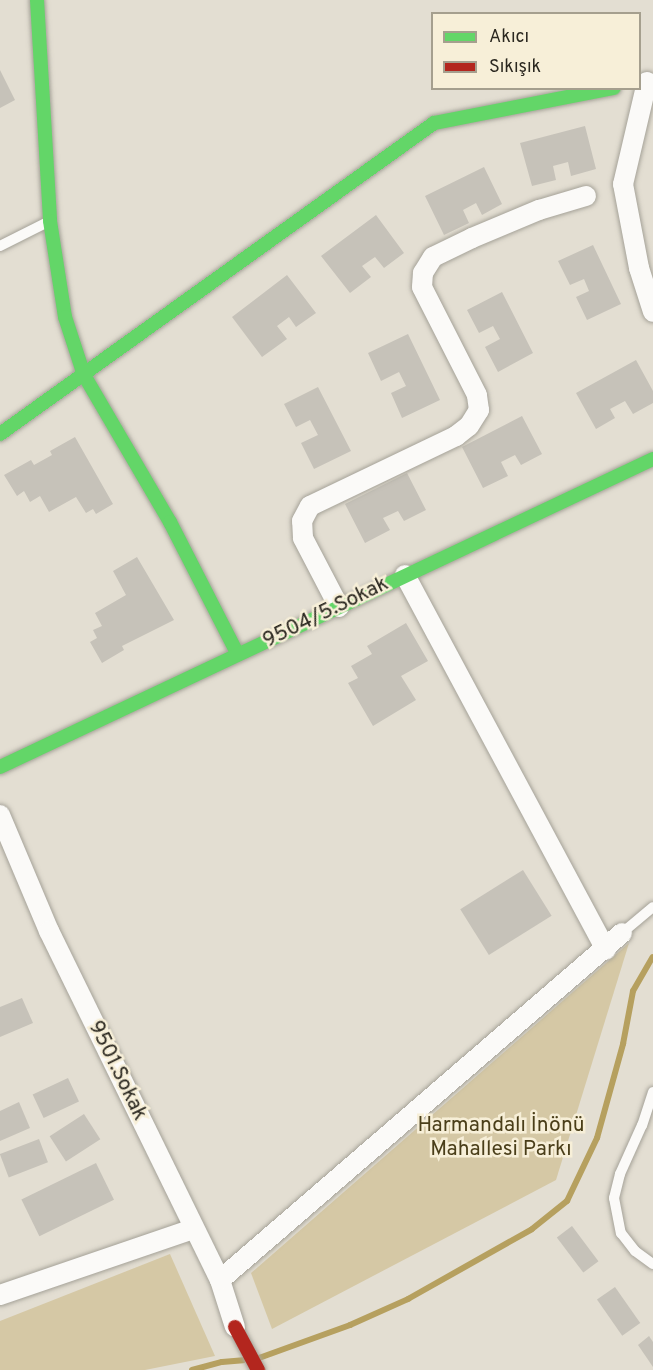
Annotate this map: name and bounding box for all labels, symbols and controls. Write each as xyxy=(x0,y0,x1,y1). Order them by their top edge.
legend xyxy=(431,12,641,90)
text: Akıcı xyxy=(489,26,529,49)
text: Sıkışık xyxy=(489,56,541,79)
street label: 9504/5.Sokak xyxy=(259,572,393,654)
street label: 9501.Sokak xyxy=(82,1017,152,1125)
park label: Harmandalı İnönü Mahallesi Parkı xyxy=(417,1113,585,1163)

